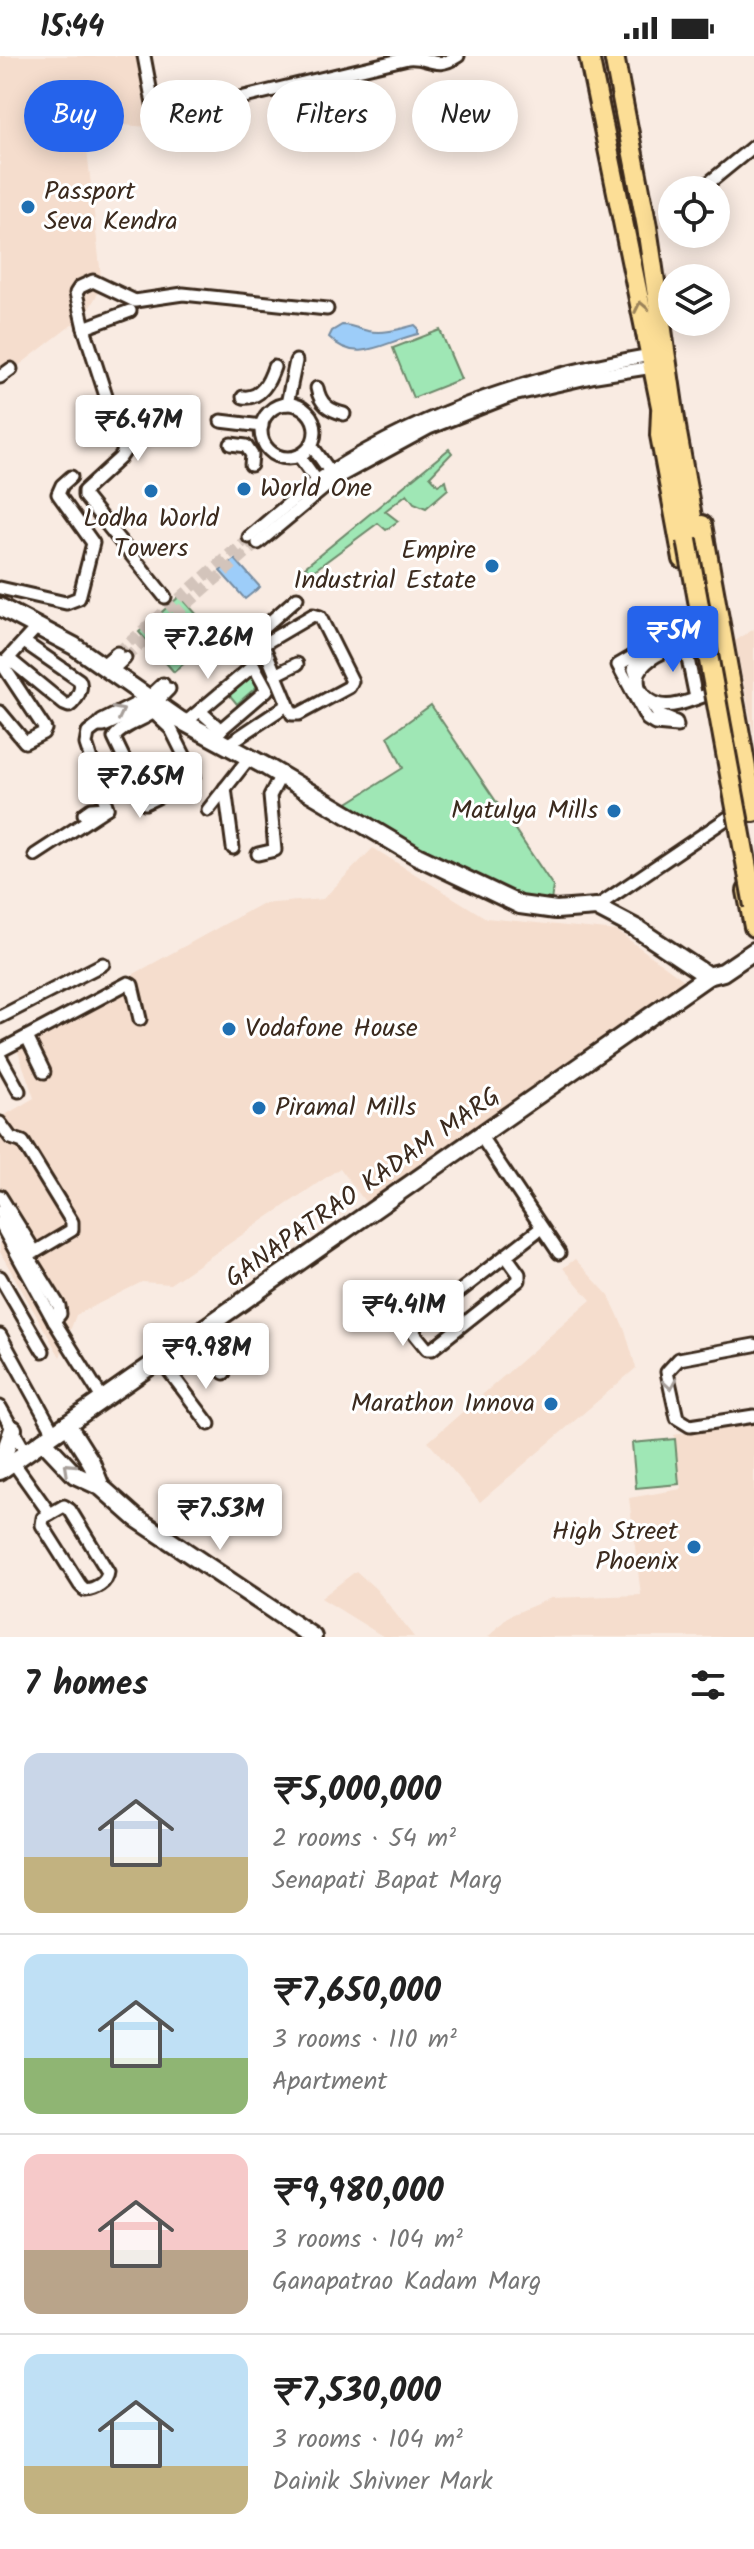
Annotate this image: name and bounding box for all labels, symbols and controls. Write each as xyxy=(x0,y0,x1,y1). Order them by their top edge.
text: 15:44 xyxy=(40,4,104,52)
chip: Buy xyxy=(24,80,124,152)
chip: Rent xyxy=(140,80,251,152)
chip: Filters xyxy=(267,80,396,152)
chip: New xyxy=(412,80,518,152)
place label: Passport Seva Kendra xyxy=(44,171,178,243)
map controls xyxy=(658,176,730,336)
button: locate xyxy=(658,176,730,248)
marker: Passport Seva Kendra xyxy=(19,198,37,216)
button: layers xyxy=(658,264,730,336)
one-way arrow xyxy=(633,301,650,314)
pin: ₹6.47M xyxy=(73,395,203,463)
text: ₹6.47M xyxy=(94,400,182,442)
place label: World One xyxy=(260,468,372,510)
marker: World One xyxy=(235,480,253,498)
marker: Lodha World Towers xyxy=(142,482,160,500)
place label: Lodha World Towers xyxy=(83,498,220,570)
place label: Empire Industrial Estate xyxy=(293,530,476,602)
marker: Empire Industrial Estate xyxy=(483,557,501,575)
pin: ₹5M xyxy=(634,606,712,674)
text: ₹5M xyxy=(645,611,701,653)
pin: ₹7.26M xyxy=(143,613,273,681)
text: ₹7.26M xyxy=(163,618,253,660)
one-way arrow xyxy=(111,707,126,722)
pin: ₹7.65M xyxy=(75,752,205,820)
text: ₹7.65M xyxy=(96,757,184,799)
place label: Matulya Mills xyxy=(451,790,598,832)
marker: Matulya Mills xyxy=(605,802,623,820)
place label: Vodafone House xyxy=(245,1008,418,1050)
marker: Vodafone House xyxy=(220,1020,238,1038)
street label: GANAPATRAO KADAM MARG xyxy=(216,1077,510,1299)
place label: Piramal Mills xyxy=(275,1087,416,1129)
marker: Piramal Mills xyxy=(250,1099,268,1117)
pin: ₹4.41M xyxy=(338,1280,468,1348)
text: ₹4.41M xyxy=(361,1285,445,1327)
pin: ₹9.98M xyxy=(141,1323,271,1391)
text: ₹9.98M xyxy=(161,1328,251,1370)
one-way arrow xyxy=(661,1377,678,1390)
place label: Marathon Innova xyxy=(351,1383,535,1425)
marker: Marathon Innova xyxy=(542,1395,560,1413)
one-way arrow xyxy=(64,1462,78,1477)
pin: ₹7.53M xyxy=(155,1484,285,1552)
text: ₹7.53M xyxy=(176,1489,264,1531)
place label: High Street Phoenix xyxy=(552,1511,679,1583)
marker: High Street Phoenix xyxy=(685,1538,703,1556)
text: 7 homes xyxy=(24,1658,148,1712)
icon: filters xyxy=(686,1663,730,1707)
text: ₹5,000,000 xyxy=(272,1764,441,1818)
icon: home xyxy=(88,1785,184,1881)
text: 2 rooms · 54 m² xyxy=(272,1818,456,1860)
text: Senapati Bapat Marg xyxy=(272,1860,502,1902)
text: ₹7,650,000 xyxy=(272,1965,441,2019)
icon: home xyxy=(88,1986,184,2082)
text: 3 rooms · 110 m² xyxy=(272,2019,457,2061)
text: Apartment xyxy=(272,2061,387,2103)
text: ₹9,980,000 xyxy=(272,2165,444,2219)
icon: home xyxy=(88,2186,184,2282)
text: 3 rooms · 104 m² xyxy=(272,2219,463,2261)
text: Ganapatrao Kadam Marg xyxy=(272,2261,541,2303)
text: ₹7,530,000 xyxy=(272,2365,441,2419)
icon: home xyxy=(88,2386,184,2482)
text: 3 rooms · 104 m² xyxy=(272,2419,463,2461)
text: Dainik Shivner Mark xyxy=(272,2461,493,2503)

